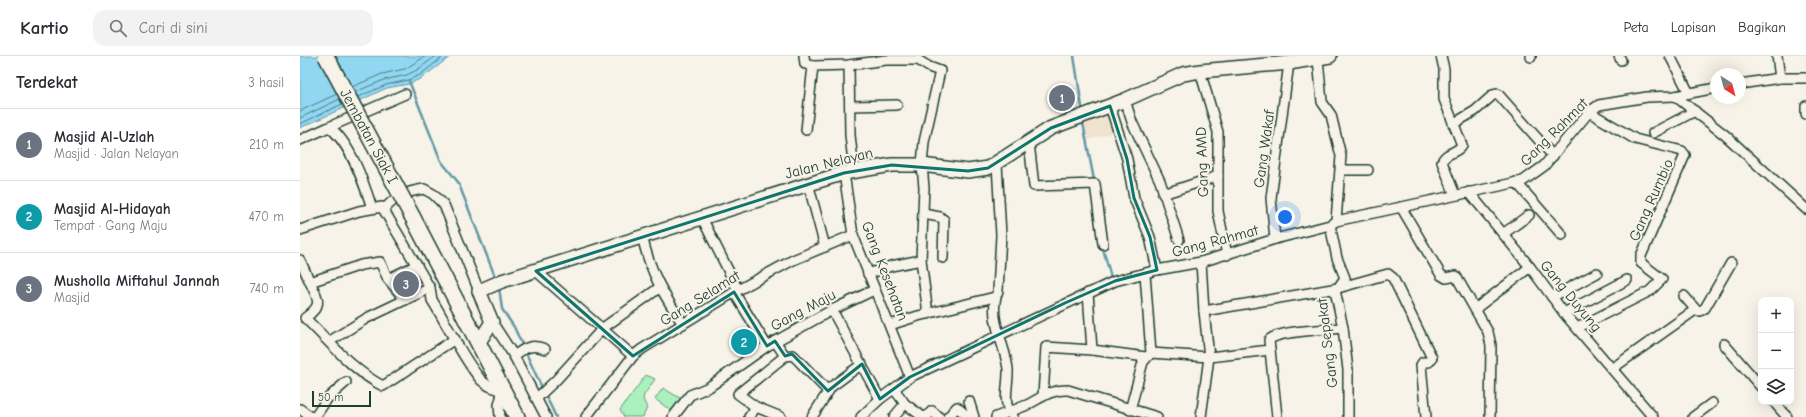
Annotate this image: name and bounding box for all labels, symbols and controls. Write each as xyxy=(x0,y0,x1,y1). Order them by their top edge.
search box xyxy=(93,10,373,46)
text: Kartio xyxy=(20,17,69,39)
icon: search xyxy=(107,17,129,39)
text: Cari di sini xyxy=(139,19,208,37)
text: Peta xyxy=(1624,19,1649,36)
text: Lapisan xyxy=(1671,19,1716,36)
text: Bagikan xyxy=(1738,19,1786,36)
north arrow xyxy=(1710,68,1746,104)
text: Terdekat xyxy=(16,73,78,92)
text: 3 hasil xyxy=(248,75,284,90)
pin: 1 xyxy=(1049,83,1075,113)
street label: Jembatan Siak I xyxy=(336,86,402,187)
street label: Gang Rahmat xyxy=(1516,94,1592,170)
street label: Gang Wakaf xyxy=(1250,108,1278,189)
street label: Gang AMD xyxy=(1192,126,1212,198)
text: Masjid Al-Uzlah xyxy=(54,128,154,146)
text: 1 xyxy=(26,137,32,152)
text: 210 m xyxy=(249,137,284,152)
street label: Jalan Nelayan xyxy=(783,143,875,183)
text: Masjid · Jalan Nelayan xyxy=(54,146,179,161)
street label: Gang Rumbio xyxy=(1625,156,1677,244)
text: Masjid Al-Hidayah xyxy=(54,200,171,218)
your location xyxy=(1275,207,1295,227)
text: 2 xyxy=(26,209,32,224)
text: 470 m xyxy=(249,209,284,224)
text: Tempat · Gang Maju xyxy=(54,218,167,233)
street label: Gang Kesehatan xyxy=(858,219,912,323)
street label: Gang Rahmat xyxy=(1170,221,1261,261)
street label: Gang Duyung xyxy=(1536,256,1606,336)
street label: Gang Selamat xyxy=(657,266,744,330)
pin: 3 xyxy=(393,269,419,299)
text: Musholla Miftahul Jannah xyxy=(54,272,220,290)
text: 3 xyxy=(26,281,32,296)
text: 740 m xyxy=(250,281,284,296)
street label: Gang Maju xyxy=(767,285,839,335)
text: Masjid xyxy=(54,290,90,305)
street label: Gang Sepakat xyxy=(1312,296,1341,389)
map controls xyxy=(1758,297,1794,405)
button: + xyxy=(1758,297,1794,333)
pin: 2 xyxy=(731,327,757,357)
button: − xyxy=(1758,333,1794,369)
button: layers xyxy=(1758,369,1794,405)
scale bar xyxy=(312,389,371,408)
text: 50 m xyxy=(318,391,343,404)

